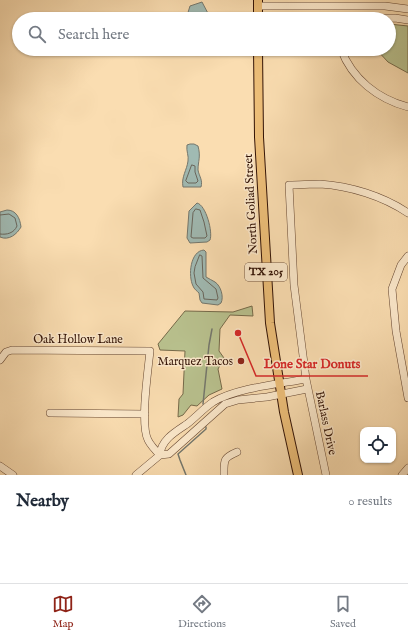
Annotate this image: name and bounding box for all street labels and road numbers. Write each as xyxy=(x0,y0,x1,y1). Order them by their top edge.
street label: North Goliad Street xyxy=(241,153,261,255)
road number: TX 205 xyxy=(245,263,287,281)
street label: Oak Hollow Lane xyxy=(33,332,123,347)
street label: Barlass Drive xyxy=(312,390,340,457)

